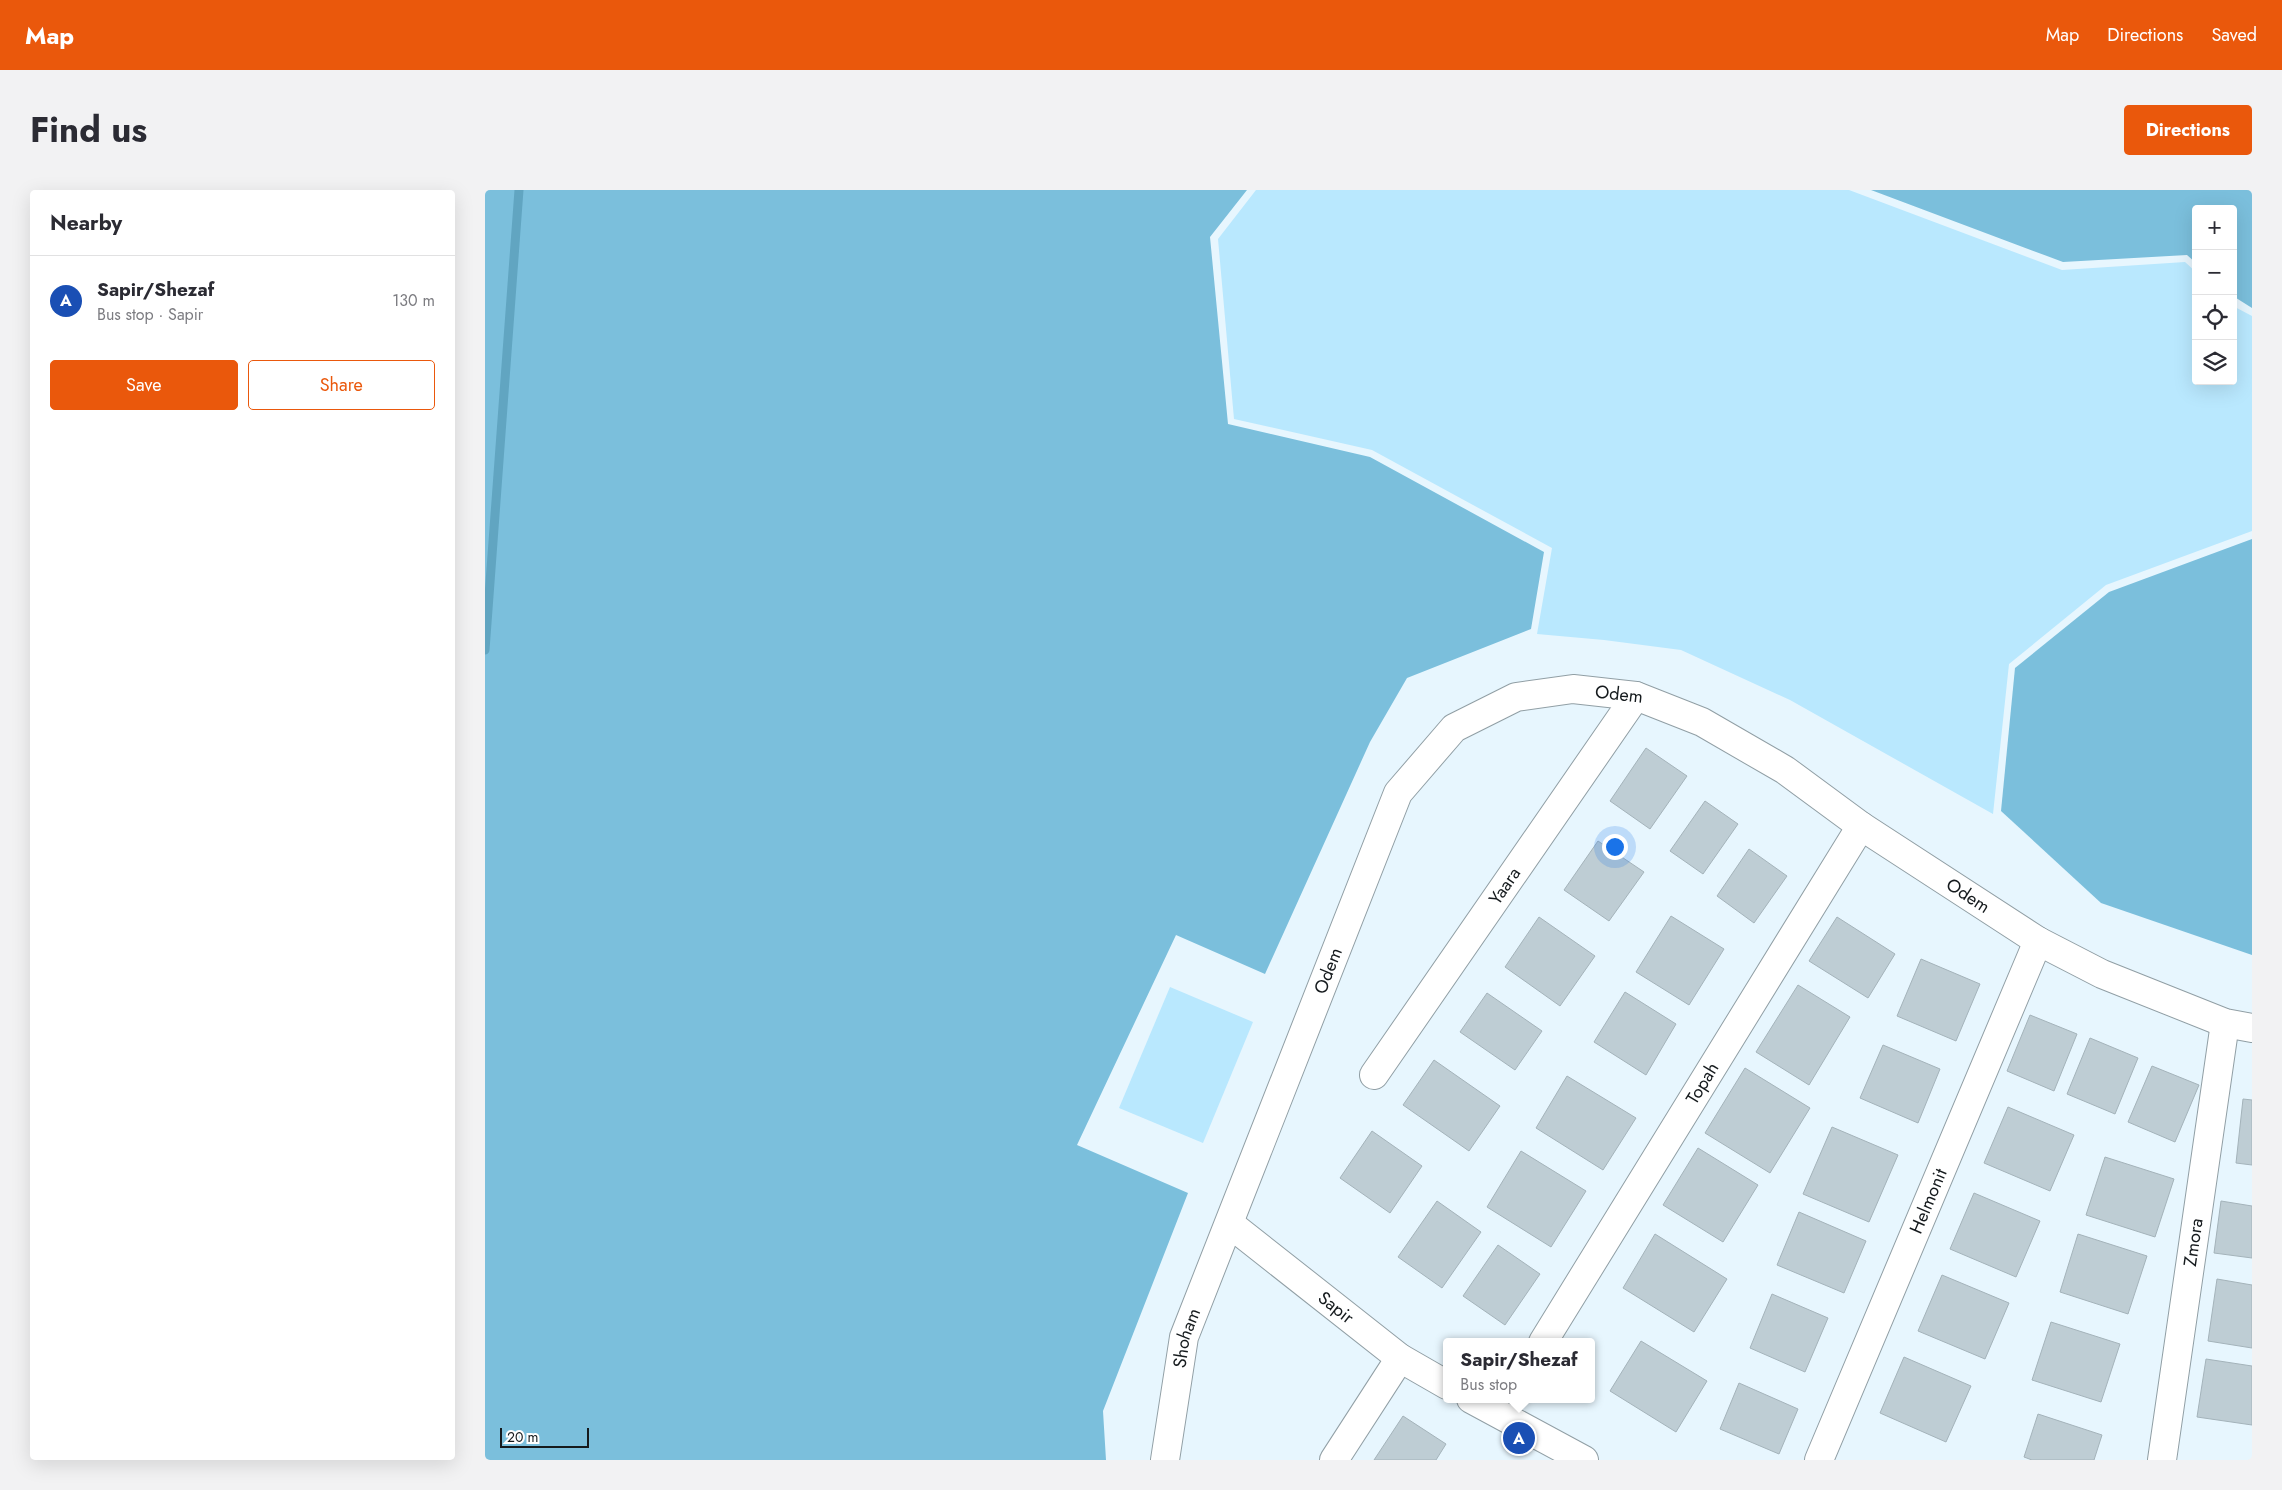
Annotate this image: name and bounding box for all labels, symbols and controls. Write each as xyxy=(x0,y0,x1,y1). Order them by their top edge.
text: Map xyxy=(25,18,74,53)
text: Map xyxy=(2046,22,2079,48)
text: Directions xyxy=(2107,22,2183,48)
text: Saved xyxy=(2211,22,2257,48)
text: Find us xyxy=(30,105,147,155)
button: Directions xyxy=(2124,105,2252,155)
map controls xyxy=(2192,205,2237,385)
button: + xyxy=(2192,205,2237,250)
text: Nearby xyxy=(50,208,122,238)
button: − xyxy=(2192,250,2237,295)
text: Sapir/Shezaf xyxy=(97,276,214,303)
text: A xyxy=(60,289,72,312)
text: 130 m xyxy=(392,289,435,312)
button: locate xyxy=(2192,295,2237,340)
text: Bus stop · Sapir xyxy=(97,303,203,326)
button: layers xyxy=(2192,340,2237,385)
button: Save xyxy=(50,360,238,410)
button: Share xyxy=(248,360,435,410)
street label: Odem xyxy=(1594,679,1644,710)
your location xyxy=(1602,834,1628,860)
street label: Yaara xyxy=(1483,862,1527,910)
street label: Odem xyxy=(1941,872,1995,919)
street label: Odem xyxy=(1307,944,1349,998)
street label: Topah xyxy=(1680,1057,1725,1109)
street label: Helmonit xyxy=(1903,1164,1954,1238)
street label: Zmora xyxy=(2177,1216,2210,1268)
street label: Sapir xyxy=(1312,1285,1360,1331)
street label: Shoham xyxy=(1166,1304,1207,1370)
popup xyxy=(1443,1338,1595,1403)
text: Sapir/Shezaf xyxy=(1460,1346,1578,1373)
text: Bus stop xyxy=(1460,1373,1517,1396)
pin: A xyxy=(1503,1419,1535,1457)
scale bar xyxy=(500,1425,589,1448)
text: 20 m xyxy=(507,1427,539,1447)

